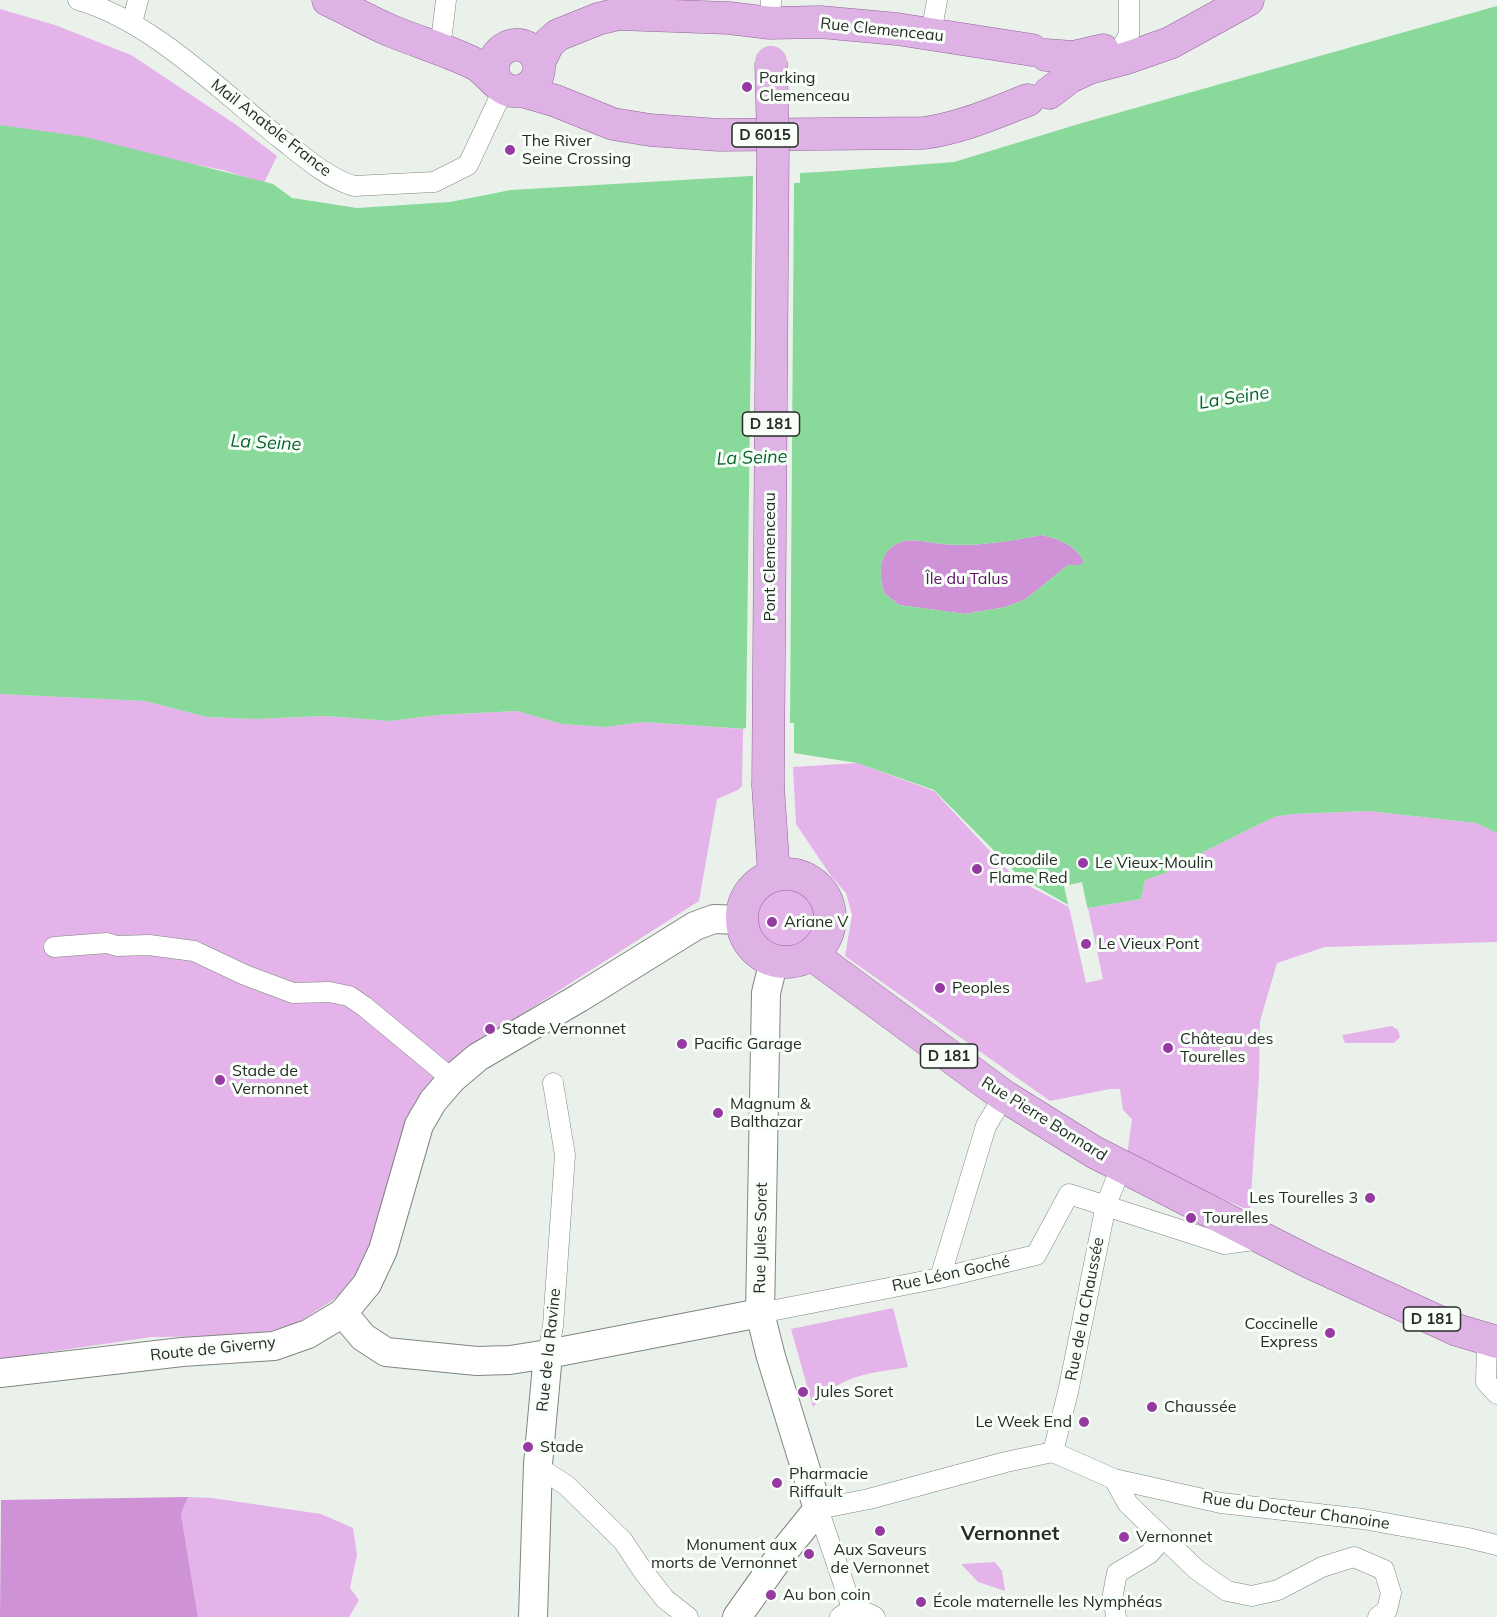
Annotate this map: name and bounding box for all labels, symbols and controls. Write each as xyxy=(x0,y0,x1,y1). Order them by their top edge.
street label: Rue Clemenceau xyxy=(819,14,945,46)
place label: Parking Clemenceau xyxy=(759,68,850,106)
street label: Mail Anatole France xyxy=(207,75,335,181)
marker: Parking Clemenceau xyxy=(740,80,754,94)
road number: D 6015 xyxy=(732,123,798,147)
place label: The River Seine Crossing xyxy=(522,131,631,169)
marker: The River Seine Crossing xyxy=(503,143,517,157)
water label: La Seine xyxy=(1197,382,1271,414)
road number: D 181 xyxy=(742,412,800,436)
water label: La Seine xyxy=(230,430,302,456)
water label: La Seine xyxy=(716,446,788,470)
street label: Pont Clemenceau xyxy=(760,492,780,622)
park label: Île du Talus xyxy=(926,569,1008,589)
place label: Crocodile Flame Red xyxy=(989,850,1068,888)
place label: Le Vieux-Moulin xyxy=(1095,853,1213,873)
marker: Le Vieux-Moulin xyxy=(1076,856,1090,870)
marker: Crocodile Flame Red xyxy=(970,862,984,876)
place label: Ariane V xyxy=(784,912,848,932)
marker: Ariane V xyxy=(765,915,779,929)
place label: Le Vieux Pont xyxy=(1098,934,1199,954)
marker: Le Vieux Pont xyxy=(1079,937,1093,951)
place label: Peoples xyxy=(952,978,1010,998)
marker: Peoples xyxy=(933,981,947,995)
place label: Stade Vernonnet xyxy=(502,1019,626,1039)
marker: Stade Vernonnet xyxy=(483,1022,497,1036)
place label: Château des Tourelles xyxy=(1180,1029,1273,1067)
place label: Pacific Garage xyxy=(694,1034,802,1054)
marker: Pacific Garage xyxy=(675,1037,689,1051)
marker: Château des Tourelles xyxy=(1161,1041,1175,1055)
road number: D 181 xyxy=(920,1044,978,1068)
place label: Stade de Vernonnet xyxy=(232,1061,308,1099)
marker: Stade de Vernonnet xyxy=(213,1073,227,1087)
street label: Rue Pierre Bonnard xyxy=(978,1073,1110,1165)
place label: Magnum & Balthazar xyxy=(730,1094,811,1132)
marker: Magnum & Balthazar xyxy=(711,1106,725,1120)
street label: Rue Jules Soret xyxy=(750,1182,772,1294)
place label: Les Tourelles 3 xyxy=(1249,1188,1358,1208)
marker: Les Tourelles 3 xyxy=(1363,1191,1377,1205)
place label: Tourelles xyxy=(1203,1208,1268,1228)
marker: Tourelles xyxy=(1184,1211,1198,1225)
street label: Rue de la Chaussée xyxy=(1062,1236,1108,1382)
street label: Rue Léon Goché xyxy=(890,1252,1012,1296)
street label: Rue de la Ravine xyxy=(533,1287,565,1413)
road number: D 181 xyxy=(1404,1307,1460,1331)
place label: Coccinelle Express xyxy=(1245,1314,1318,1352)
marker: Coccinelle Express xyxy=(1323,1326,1337,1340)
street label: Route de Giverny xyxy=(149,1333,277,1365)
place label: Jules Soret xyxy=(815,1382,893,1402)
marker: Jules Soret xyxy=(796,1385,810,1399)
place label: Chaussée xyxy=(1164,1397,1236,1417)
marker: Chaussée xyxy=(1145,1400,1159,1414)
place label: Le Week End xyxy=(975,1412,1072,1432)
marker: Le Week End xyxy=(1077,1415,1091,1429)
place label: Stade xyxy=(540,1437,583,1457)
marker: Stade xyxy=(521,1440,535,1454)
place label: Pharmacie Riffault xyxy=(789,1464,868,1502)
marker: Pharmacie Riffault xyxy=(770,1476,784,1490)
street label: Rue du Docteur Chanoine xyxy=(1201,1488,1391,1534)
district label: Vernonnet xyxy=(961,1522,1059,1546)
marker: Aux Saveurs de Vernonnet xyxy=(873,1524,887,1538)
place label: Vernonnet xyxy=(1136,1527,1212,1547)
marker: Vernonnet xyxy=(1117,1530,1131,1544)
place label: Monument aux morts de Vernonnet xyxy=(651,1535,797,1573)
place label: Aux Saveurs de Vernonnet xyxy=(831,1540,929,1578)
marker: Monument aux morts de Vernonnet xyxy=(802,1547,816,1561)
place label: Au bon coin xyxy=(783,1585,871,1605)
marker: Au bon coin xyxy=(764,1588,778,1602)
place label: École maternelle les Nymphéas xyxy=(933,1592,1163,1612)
marker: École maternelle les Nymphéas xyxy=(914,1595,928,1609)

